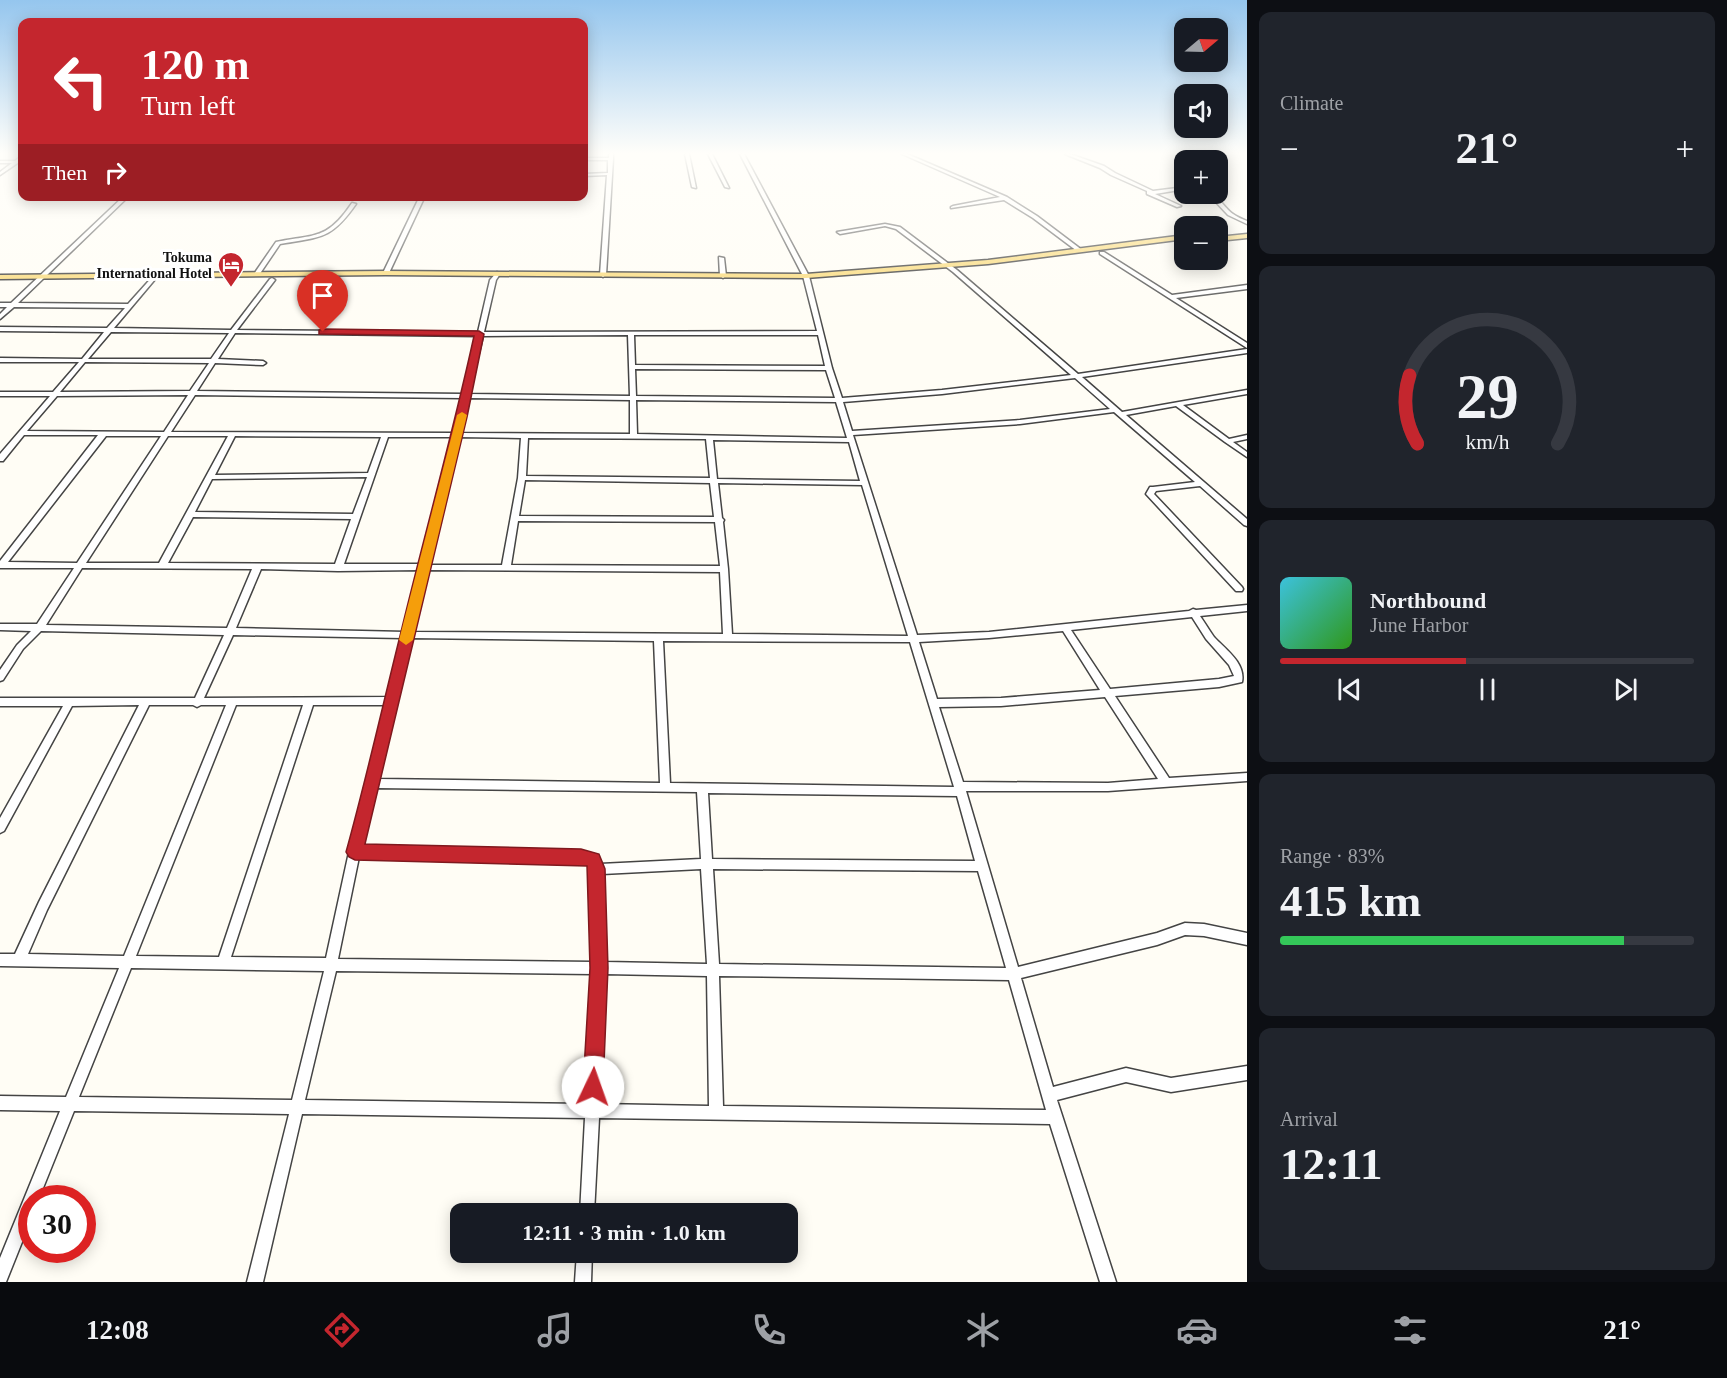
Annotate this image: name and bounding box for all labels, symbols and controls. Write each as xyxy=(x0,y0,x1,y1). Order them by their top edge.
north arrow xyxy=(1174,18,1228,72)
map controls xyxy=(1174,18,1228,270)
icon: left xyxy=(42,42,120,120)
text: 120 m xyxy=(141,42,250,88)
button: sound xyxy=(1174,84,1228,138)
text: Turn left xyxy=(141,91,235,121)
text: Climate xyxy=(1280,92,1343,114)
text: 21° xyxy=(1456,123,1519,173)
text: − xyxy=(1280,131,1299,167)
text: + xyxy=(1675,131,1694,167)
button: + xyxy=(1174,150,1228,204)
icon: right xyxy=(99,156,132,189)
text: Then xyxy=(42,160,87,185)
button: − xyxy=(1174,216,1228,270)
place label: Tokuma International Hotel xyxy=(97,250,212,281)
hotel icon: Tokuma International Hotel xyxy=(216,250,246,288)
pin xyxy=(297,270,348,332)
icon: arrive xyxy=(306,279,339,312)
text: 29 xyxy=(1456,362,1518,431)
text: km/h xyxy=(1465,430,1509,454)
text: Northbound xyxy=(1370,588,1486,613)
text: June Harbor xyxy=(1370,614,1468,636)
icon: previous xyxy=(1333,673,1366,706)
icon: pause xyxy=(1471,673,1504,706)
icon: next xyxy=(1609,673,1642,706)
text: Range · 83% xyxy=(1280,845,1384,867)
text: 415 km xyxy=(1280,876,1421,926)
position arrow xyxy=(561,1055,625,1119)
text: Arrival xyxy=(1280,1108,1338,1130)
text: 12:11 xyxy=(1280,1139,1383,1189)
speed limit sign: 30 xyxy=(18,1185,96,1263)
text: 12:11 · 3 min · 1.0 km xyxy=(522,1220,726,1245)
icon: directions xyxy=(321,1309,363,1351)
icon: music xyxy=(534,1309,576,1351)
icon: phone xyxy=(748,1309,790,1351)
icon: climate xyxy=(962,1309,1004,1351)
icon: car xyxy=(1176,1309,1218,1351)
icon: filters xyxy=(1389,1309,1431,1351)
text: 12:08 xyxy=(86,1315,149,1345)
text: 21° xyxy=(1603,1315,1641,1345)

